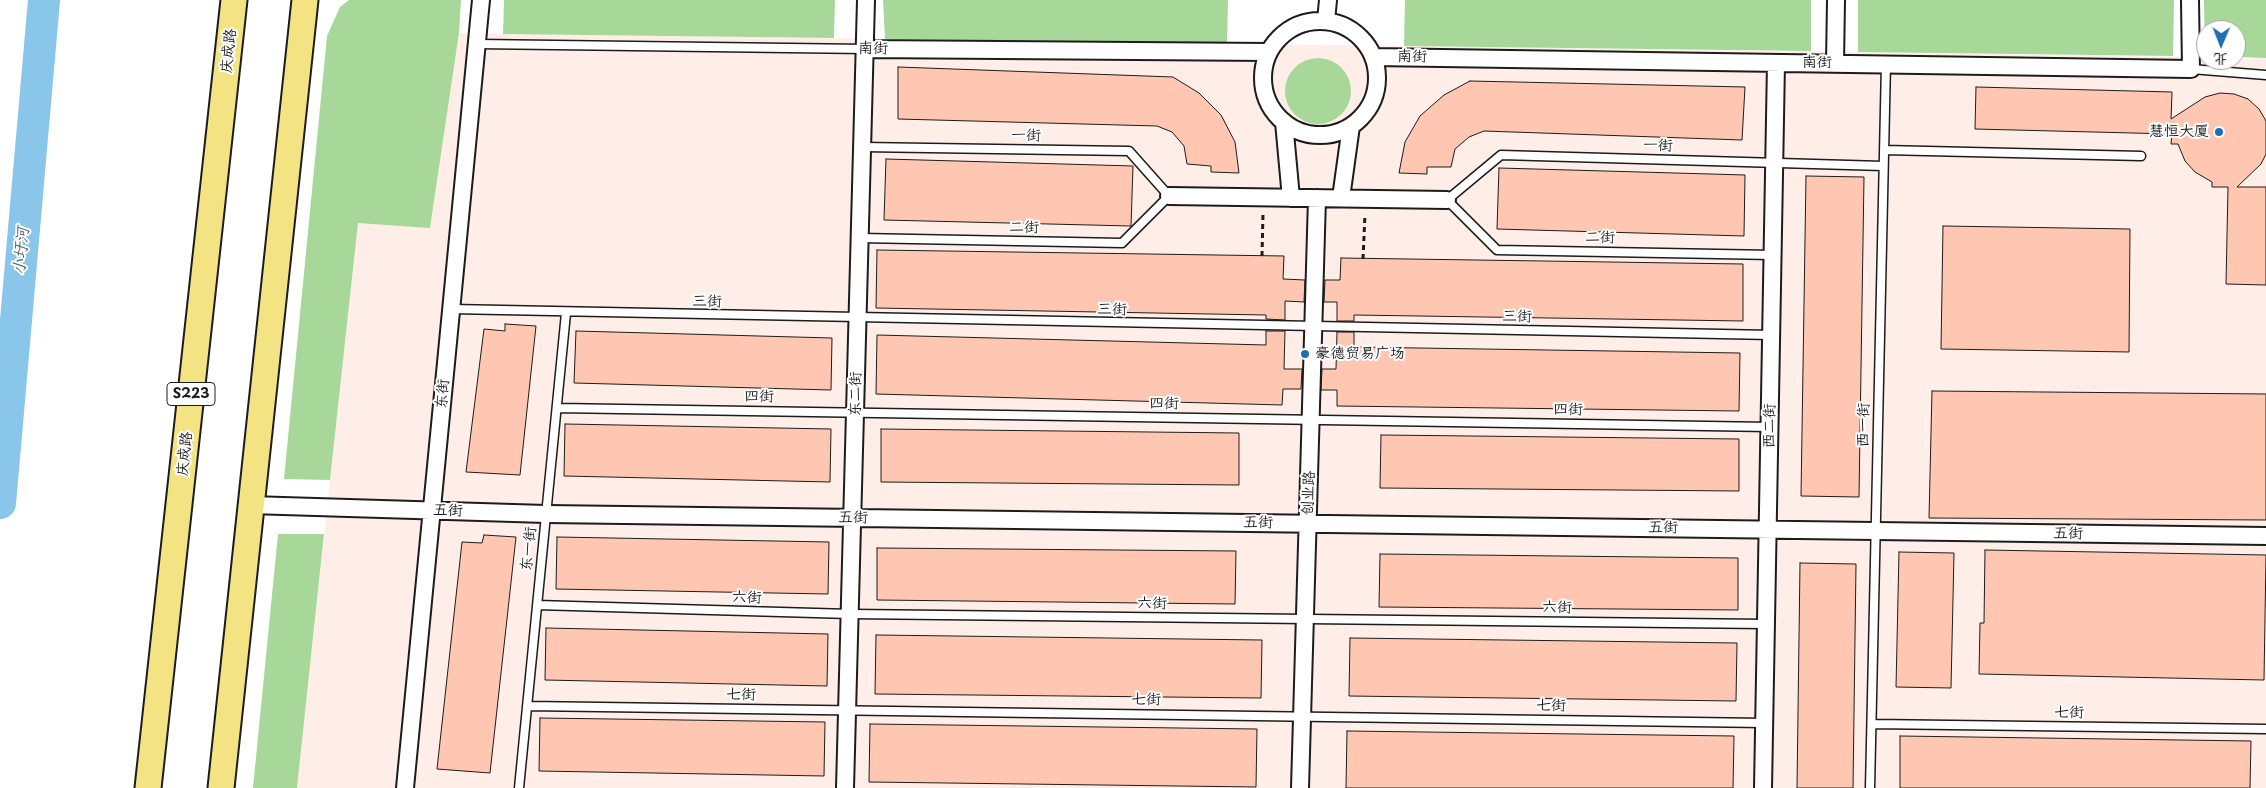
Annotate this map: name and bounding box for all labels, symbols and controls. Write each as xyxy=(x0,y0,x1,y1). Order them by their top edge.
north arrow xyxy=(2196,20,2246,70)
street label: 庆成路 xyxy=(218,28,240,74)
street label: 南街 xyxy=(858,40,888,58)
street label: 南街 xyxy=(1397,48,1427,66)
text: 北 xyxy=(2214,49,2228,70)
street label: 南街 xyxy=(1802,54,1832,72)
place label: 慧恒大厦 xyxy=(2149,123,2209,141)
marker: 慧恒大厦 xyxy=(2213,126,2225,138)
street label: 一街 xyxy=(1011,127,1041,145)
street label: 一街 xyxy=(1643,136,1673,156)
street label: 二街 xyxy=(1009,219,1039,237)
water label: 小圩河 xyxy=(10,226,34,276)
street label: 二街 xyxy=(1585,229,1615,247)
street label: 三街 xyxy=(692,293,722,311)
street label: 三街 xyxy=(1097,301,1127,319)
street label: 三街 xyxy=(1502,308,1532,326)
place label: 豪德贸易广场 xyxy=(1315,345,1405,363)
marker: 豪德贸易广场 xyxy=(1299,348,1311,360)
street label: 东二街 xyxy=(847,371,865,417)
street label: 东街 xyxy=(433,378,453,410)
road number: S223 xyxy=(167,382,215,406)
street label: 四街 xyxy=(744,388,774,406)
street label: 四街 xyxy=(1149,395,1179,413)
street label: 四街 xyxy=(1553,401,1583,419)
street label: 西一街 xyxy=(1855,402,1873,448)
street label: 西二街 xyxy=(1761,403,1779,449)
street label: 庆成路 xyxy=(174,431,196,477)
street label: 创业路 xyxy=(1299,470,1319,516)
street label: 五街 xyxy=(433,501,463,521)
street label: 五街 xyxy=(838,509,868,527)
street label: 五街 xyxy=(1243,514,1273,532)
street label: 五街 xyxy=(1648,519,1678,537)
street label: 五街 xyxy=(2053,525,2083,543)
street label: 东一街 xyxy=(518,526,540,572)
street label: 六街 xyxy=(732,588,762,608)
street label: 六街 xyxy=(1137,595,1167,613)
street label: 六街 xyxy=(1542,599,1572,617)
street label: 七街 xyxy=(726,686,756,704)
street label: 七街 xyxy=(1131,691,1161,709)
street label: 七街 xyxy=(1536,697,1566,715)
street label: 七街 xyxy=(2054,704,2084,722)

